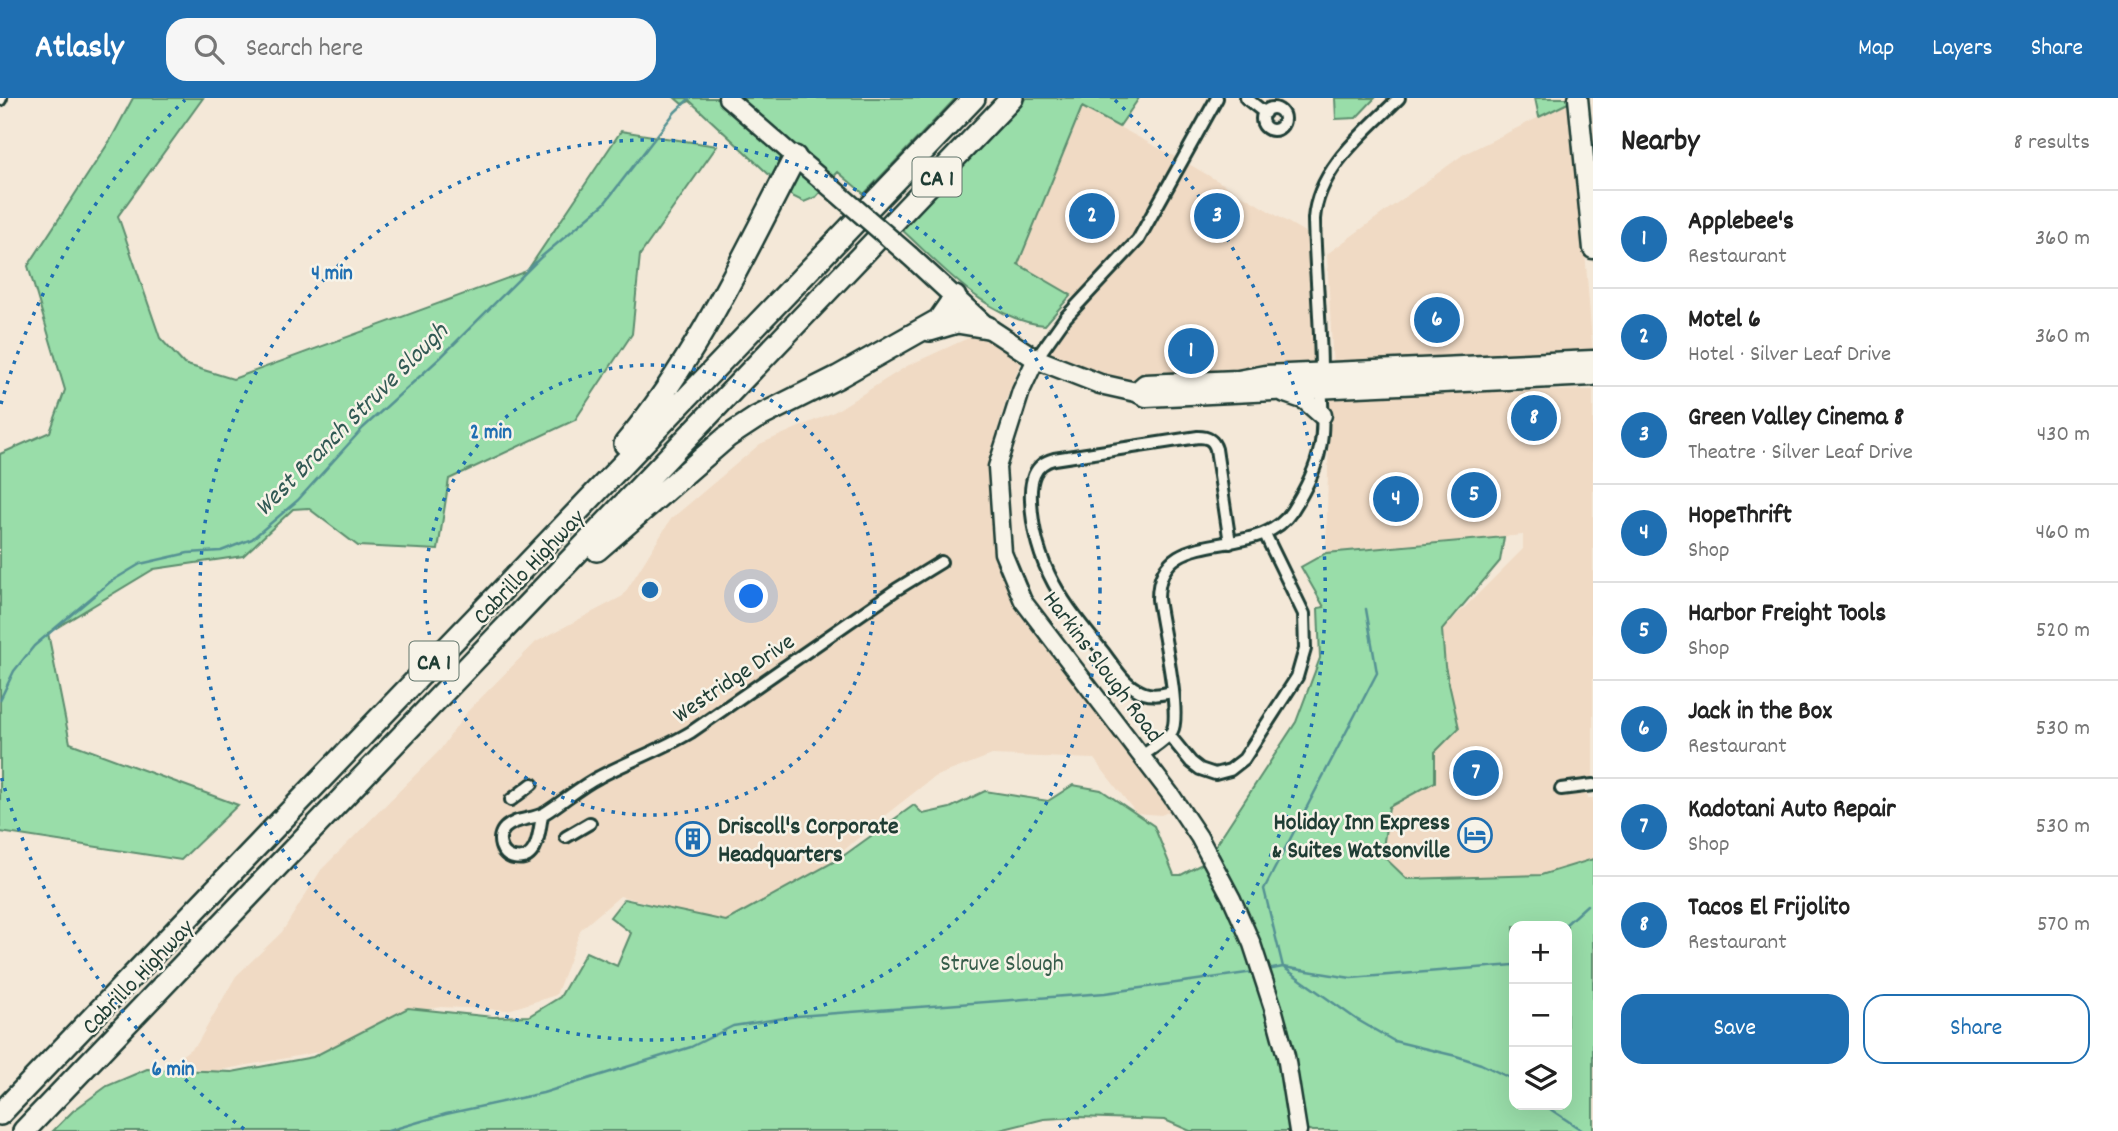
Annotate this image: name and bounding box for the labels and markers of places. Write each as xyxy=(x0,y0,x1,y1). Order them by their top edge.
pin: 2 xyxy=(1069,190,1115,242)
pin: 3 xyxy=(1194,190,1240,242)
pin: 6 xyxy=(1414,294,1460,346)
pin: 1 xyxy=(1168,325,1214,377)
pin: 8 xyxy=(1511,392,1557,444)
pin: 5 xyxy=(1451,469,1497,521)
pin: 4 xyxy=(1373,473,1419,525)
centre of rings xyxy=(638,578,662,602)
pin: 7 xyxy=(1453,747,1499,799)
place label: Holiday Inn Express & Suites Watsonville xyxy=(1271,807,1450,869)
place label: Driscoll's Corporate Headquarters xyxy=(718,811,899,873)
hotel icon: Holiday Inn Express & Suites Watsonville xyxy=(1456,816,1494,854)
building icon: Driscoll's Corporate Headquarters xyxy=(674,820,712,858)

